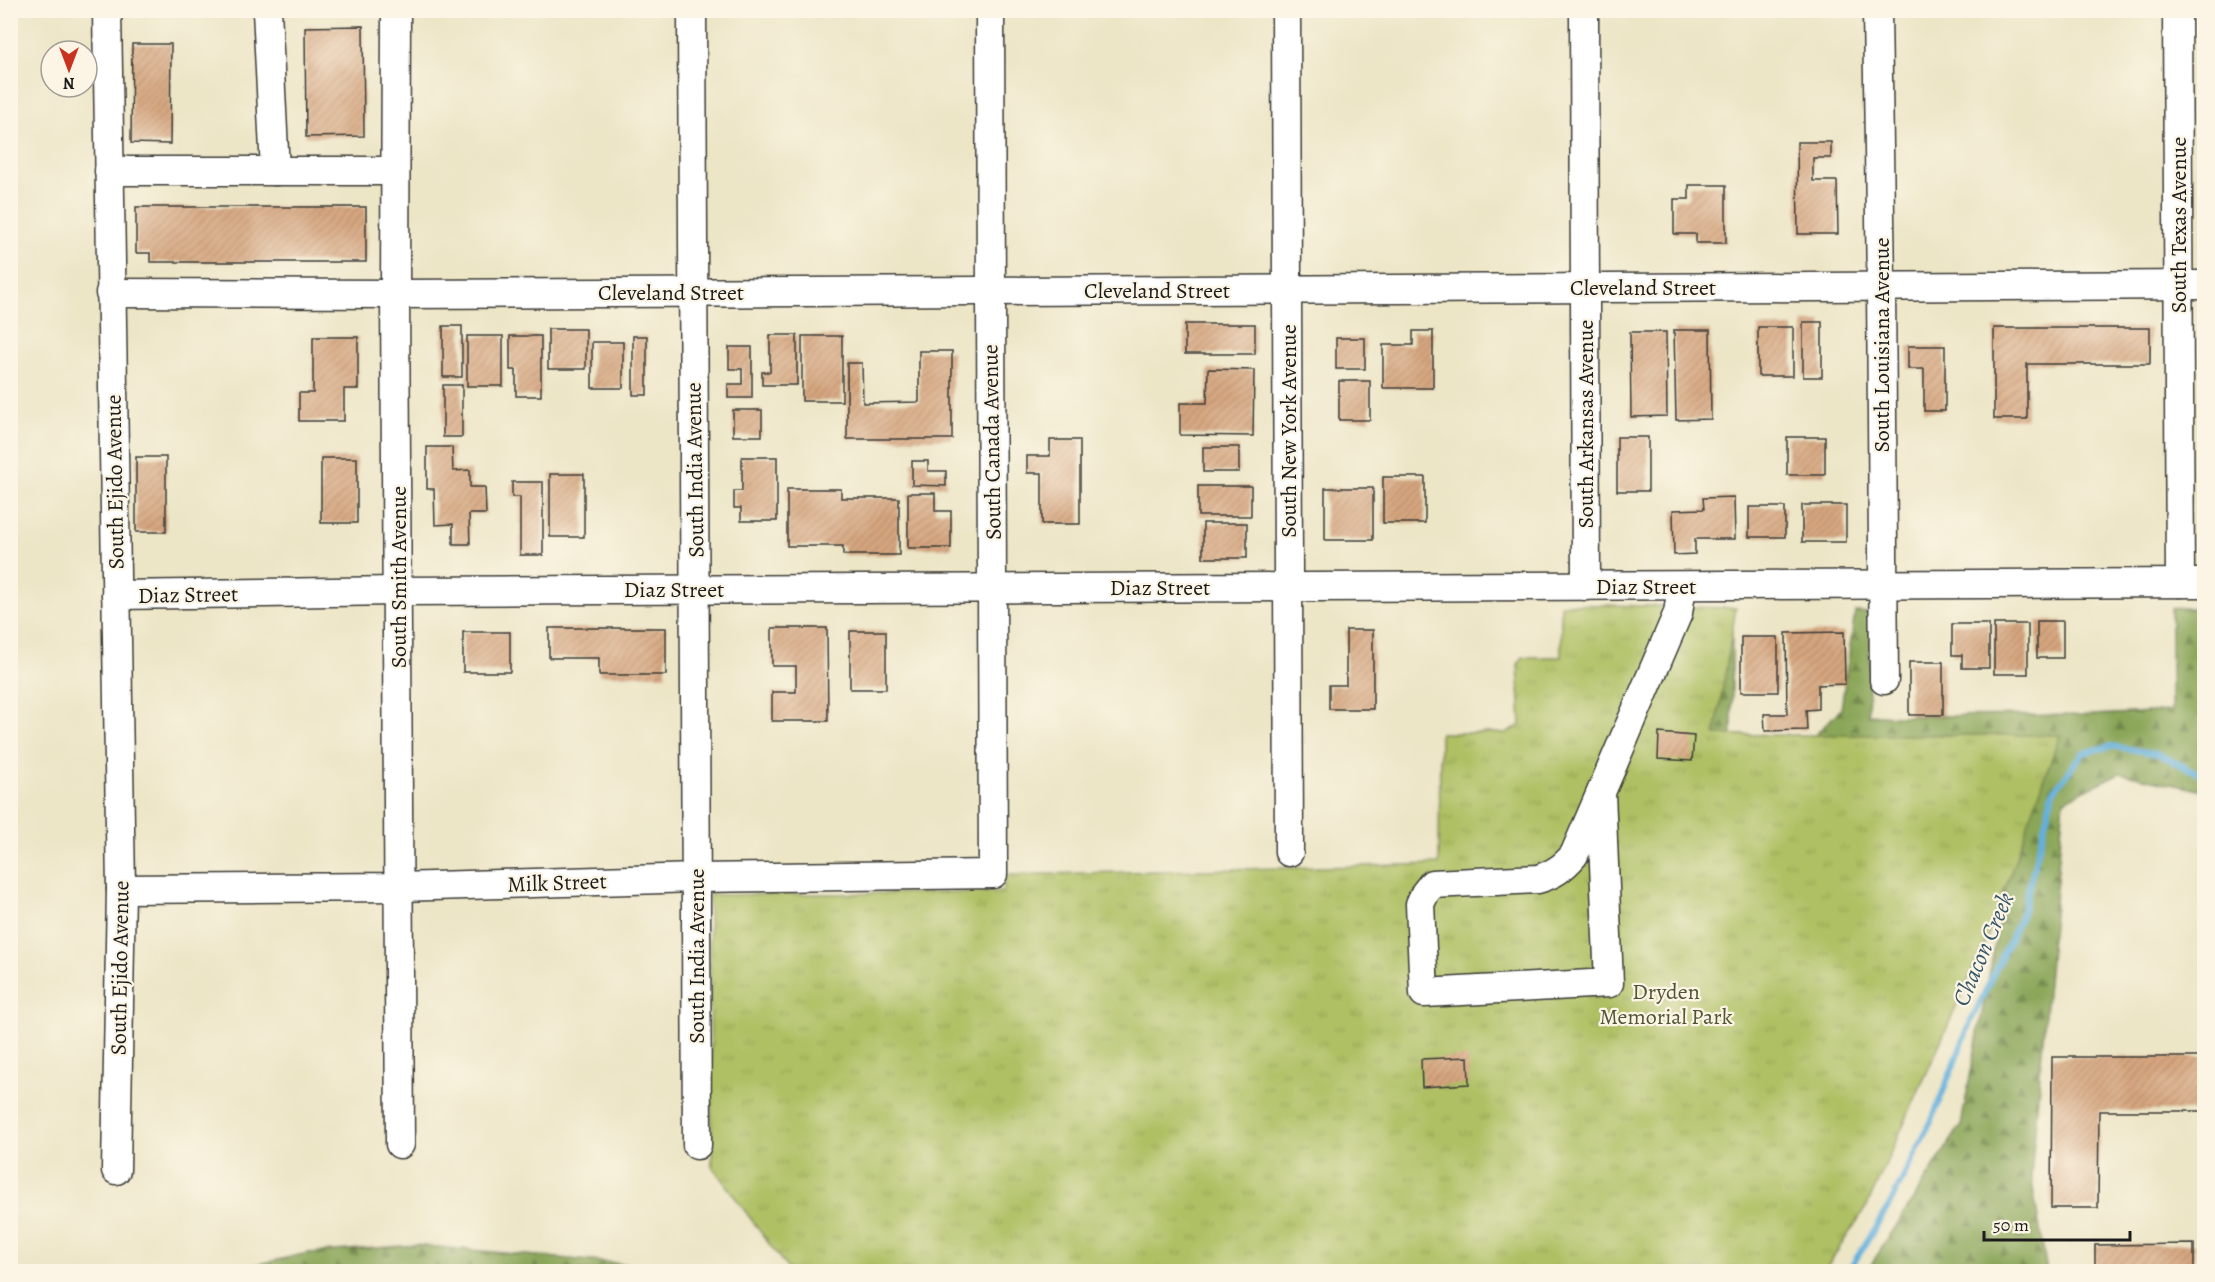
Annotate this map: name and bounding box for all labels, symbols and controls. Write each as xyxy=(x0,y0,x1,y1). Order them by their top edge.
north arrow xyxy=(39,39,99,99)
text: N xyxy=(63,72,75,94)
street label: South Texas Avenue xyxy=(2164,137,2194,313)
street label: South Louisiana Avenue xyxy=(1867,237,1897,453)
street label: Cleveland Street xyxy=(1570,273,1716,303)
street label: Cleveland Street xyxy=(1084,276,1230,306)
street label: Cleveland Street xyxy=(598,278,744,308)
street label: South Arkansas Avenue xyxy=(1571,320,1601,528)
street label: South New York Avenue xyxy=(1274,324,1304,538)
street label: South Canada Avenue xyxy=(975,344,1009,540)
street label: South India Avenue xyxy=(678,382,712,558)
street label: South Ejido Avenue xyxy=(98,394,132,570)
street label: South Smith Avenue xyxy=(384,486,414,668)
street label: Diaz Street xyxy=(1596,572,1696,602)
street label: Diaz Street xyxy=(1110,573,1210,603)
street label: Diaz Street xyxy=(624,575,724,605)
street label: Diaz Street xyxy=(138,579,239,611)
street label: Milk Street xyxy=(507,866,607,900)
street label: South India Avenue xyxy=(682,868,712,1044)
street label: South Ejido Avenue xyxy=(103,880,137,1056)
water label: Chacon Creek xyxy=(1945,887,2021,1011)
park label: Dryden Memorial Park xyxy=(1599,977,1733,1032)
scale bar xyxy=(1984,1204,2130,1242)
text: 50 m xyxy=(1993,1213,2029,1237)

